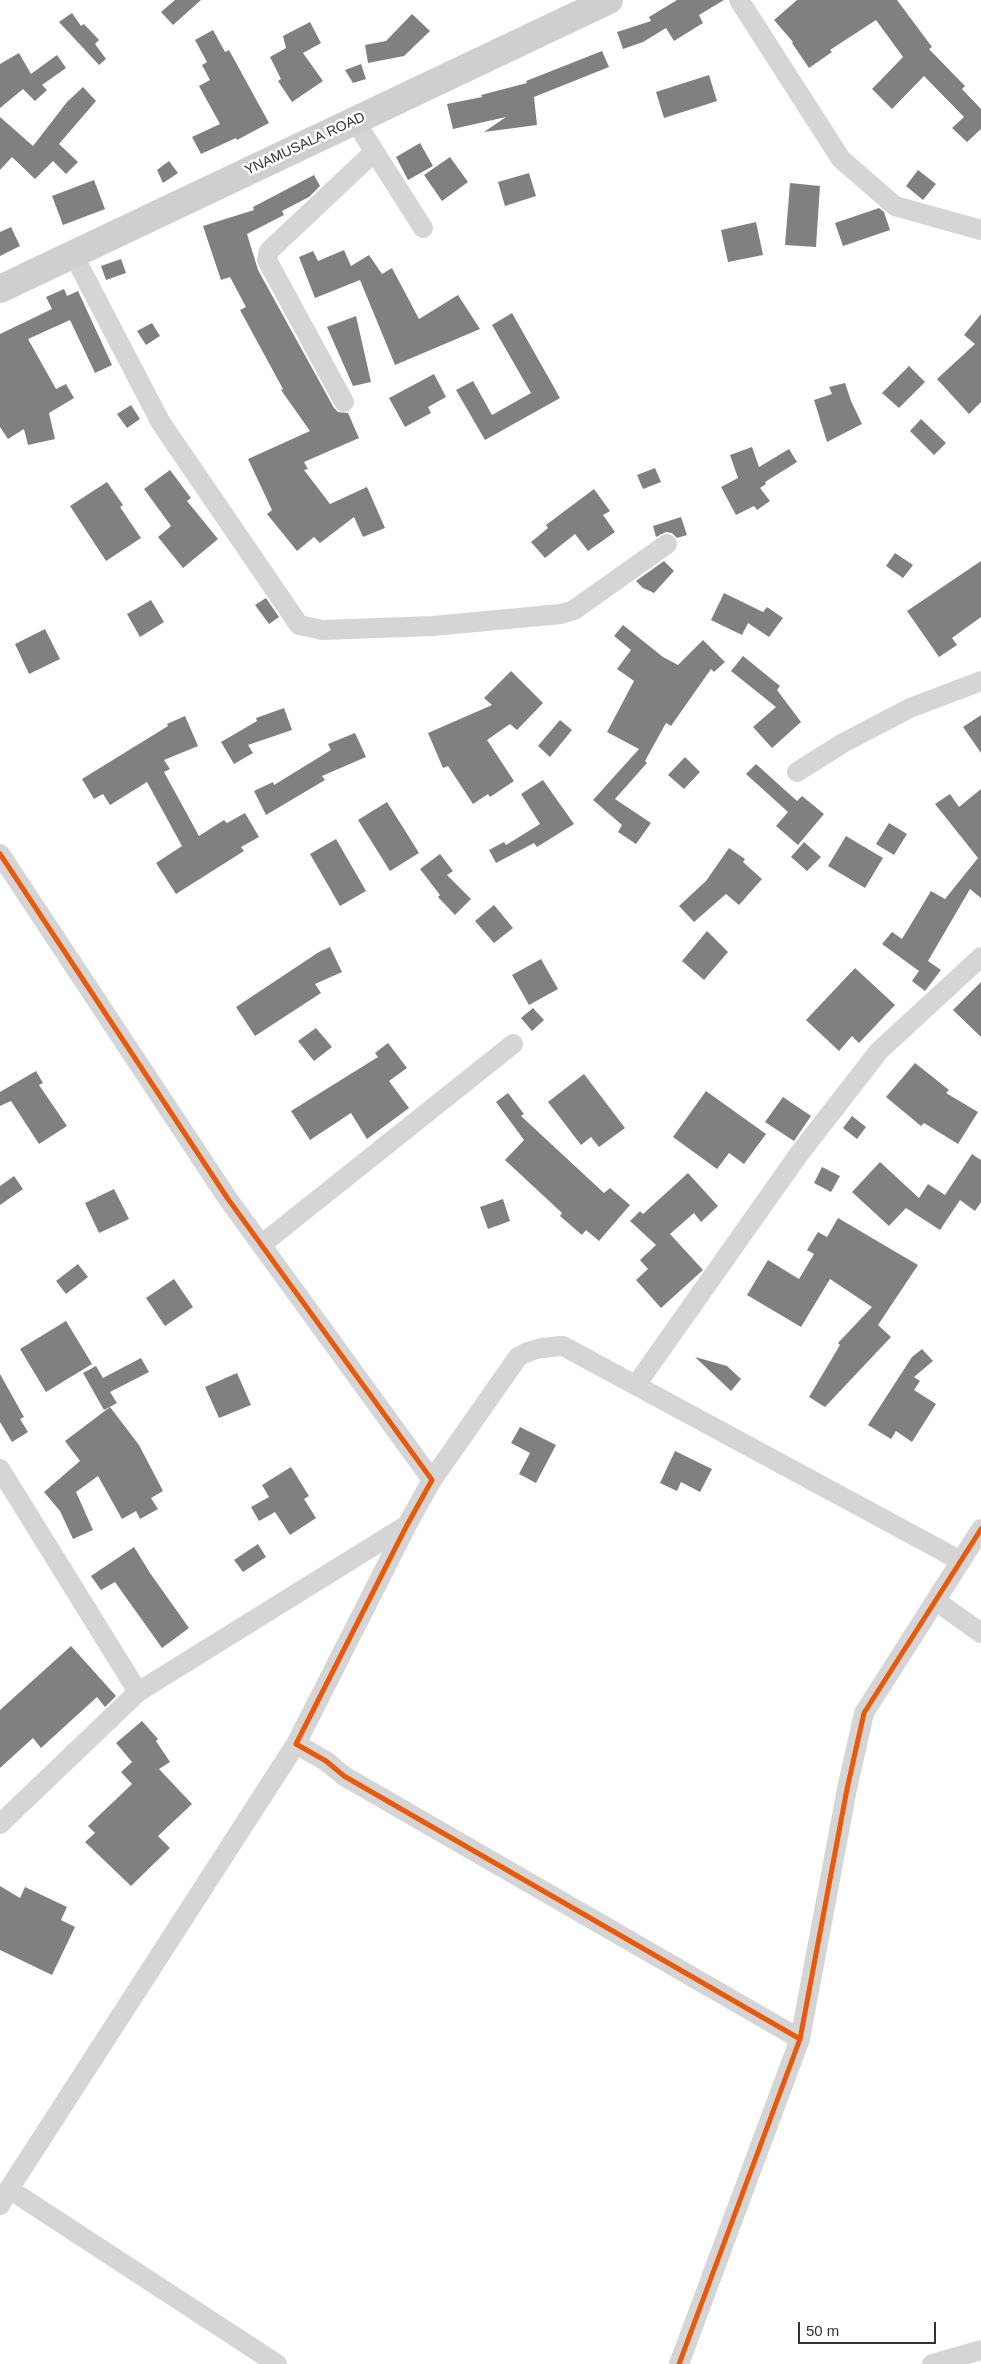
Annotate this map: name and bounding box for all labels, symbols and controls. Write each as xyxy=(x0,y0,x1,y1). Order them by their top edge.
street label: YNAMUSALA ROAD xyxy=(242,109,368,179)
scale bar xyxy=(801,2312,938,2344)
text: 50 m xyxy=(806,2322,839,2339)

